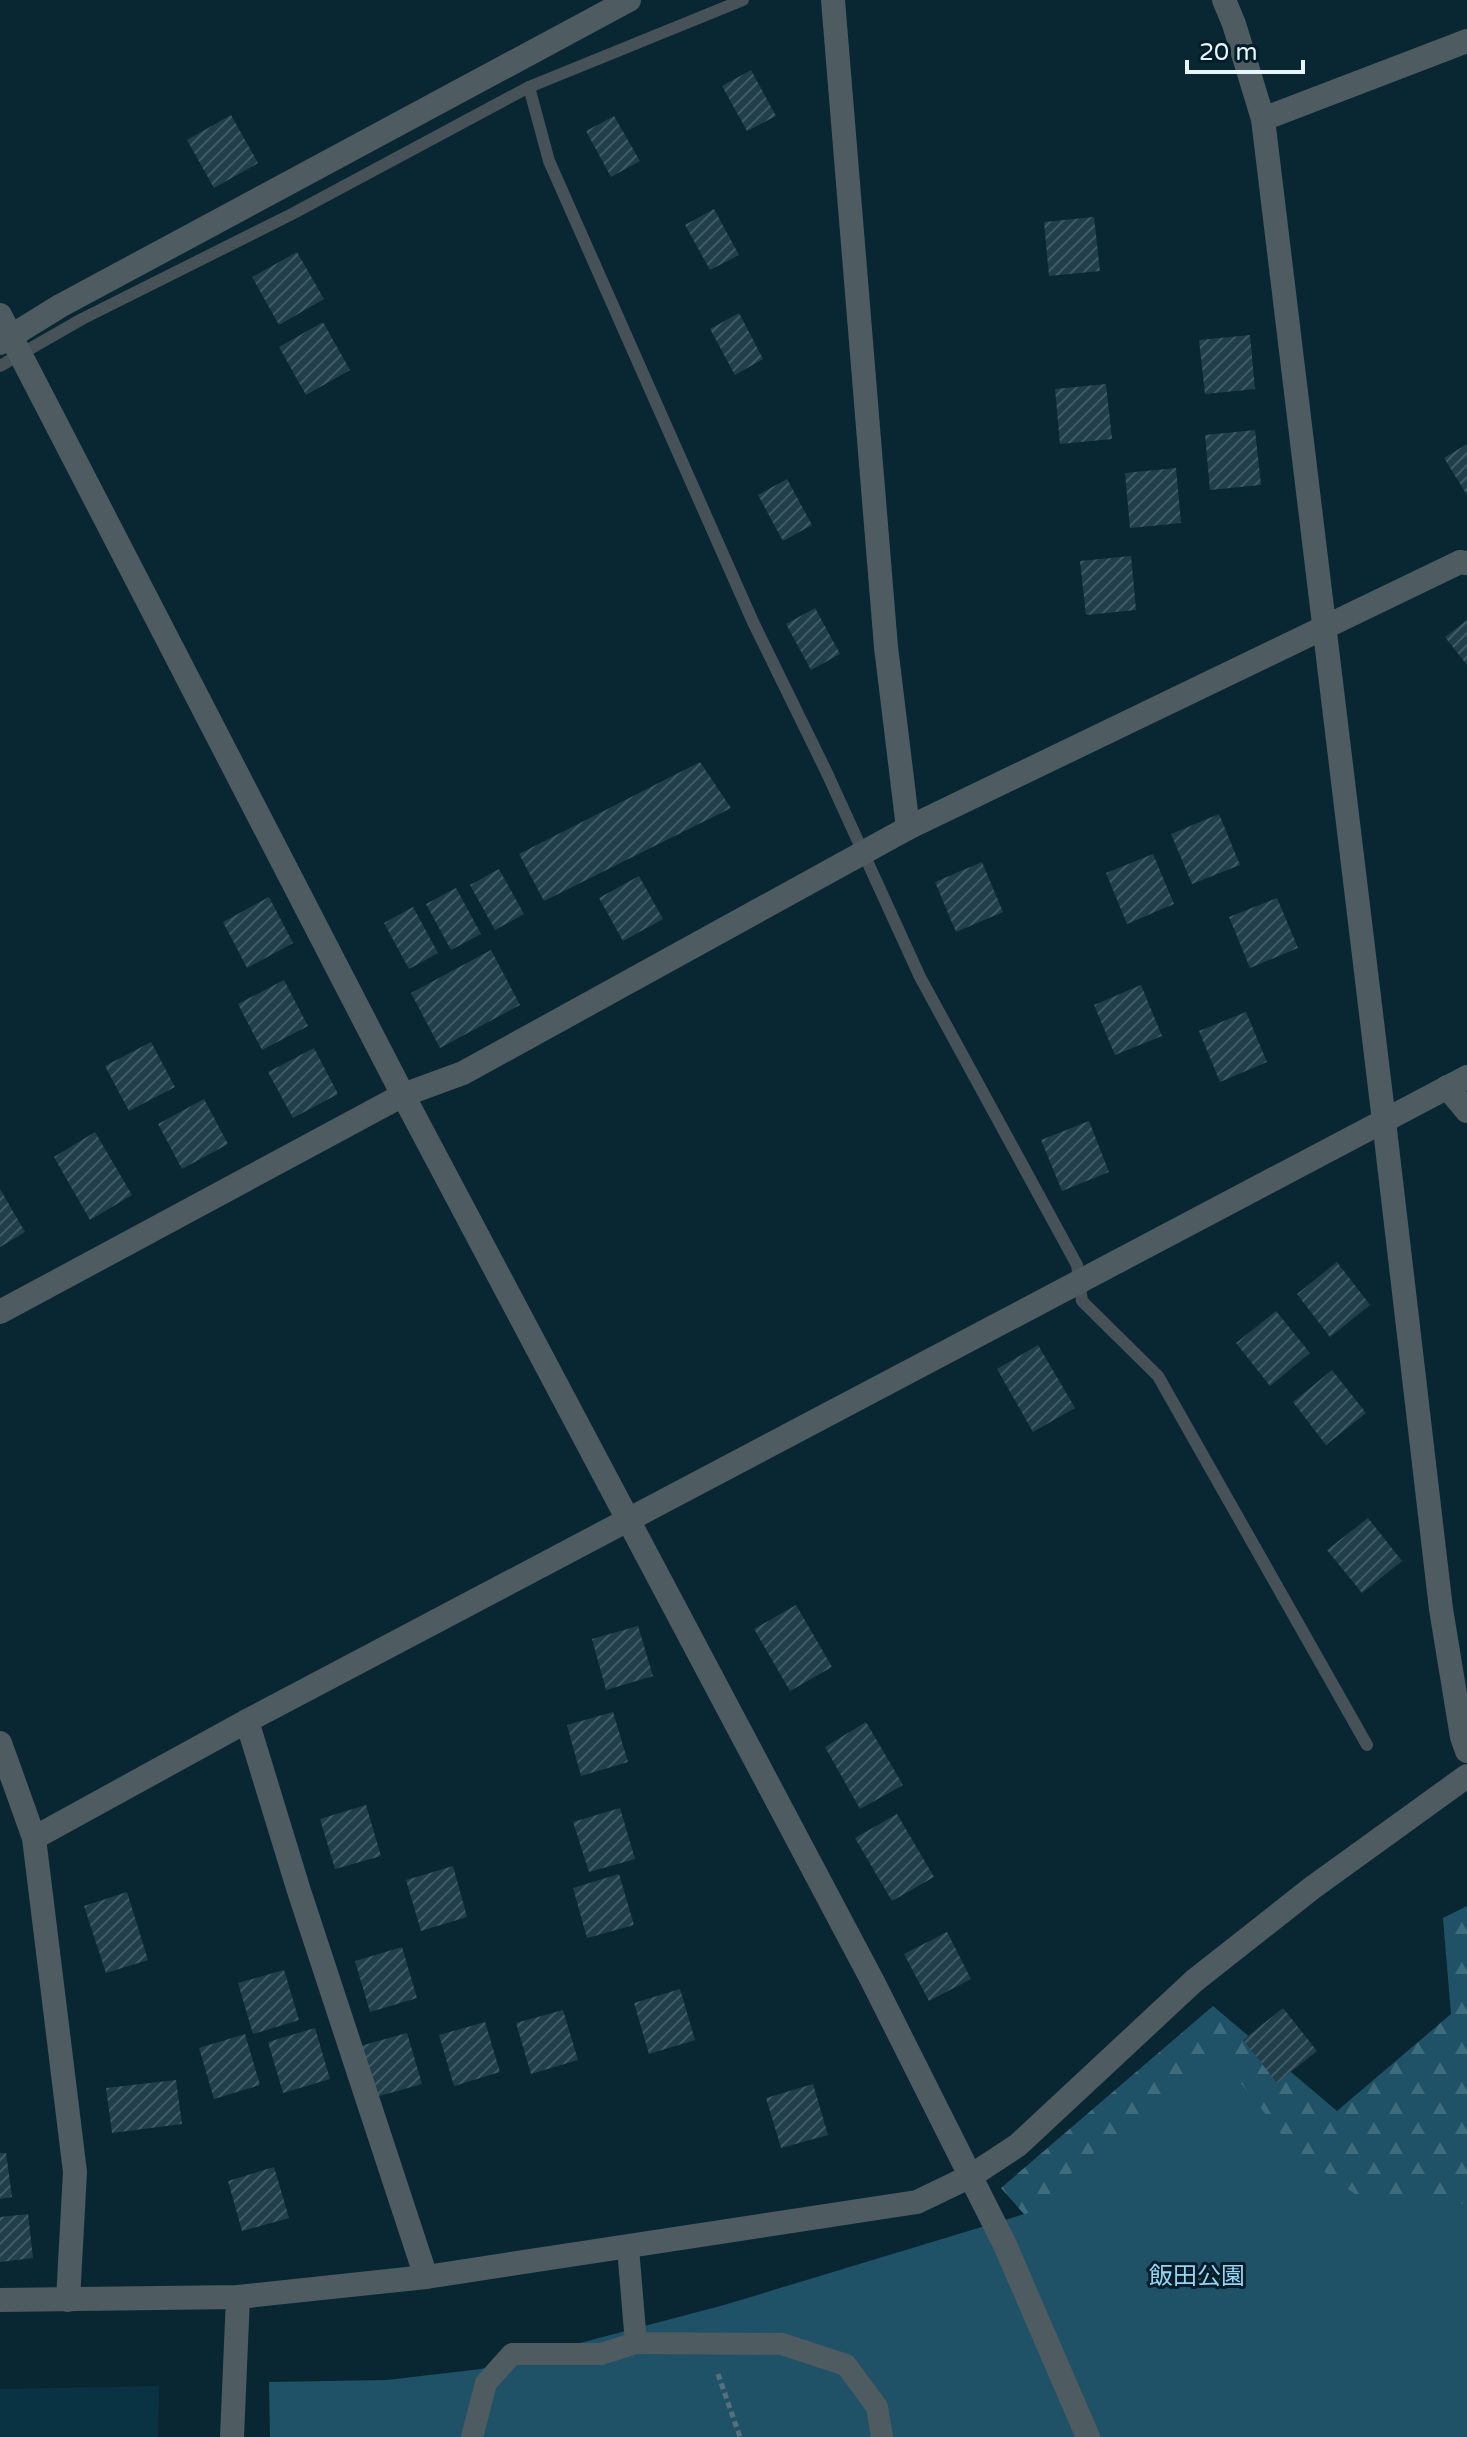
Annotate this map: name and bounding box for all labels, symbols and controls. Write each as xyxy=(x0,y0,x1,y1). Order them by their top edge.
scale bar xyxy=(1187,24,1303,74)
text: 20 m xyxy=(1199,38,1257,67)
park label: 飯田公園 xyxy=(1149,2262,1245,2291)

